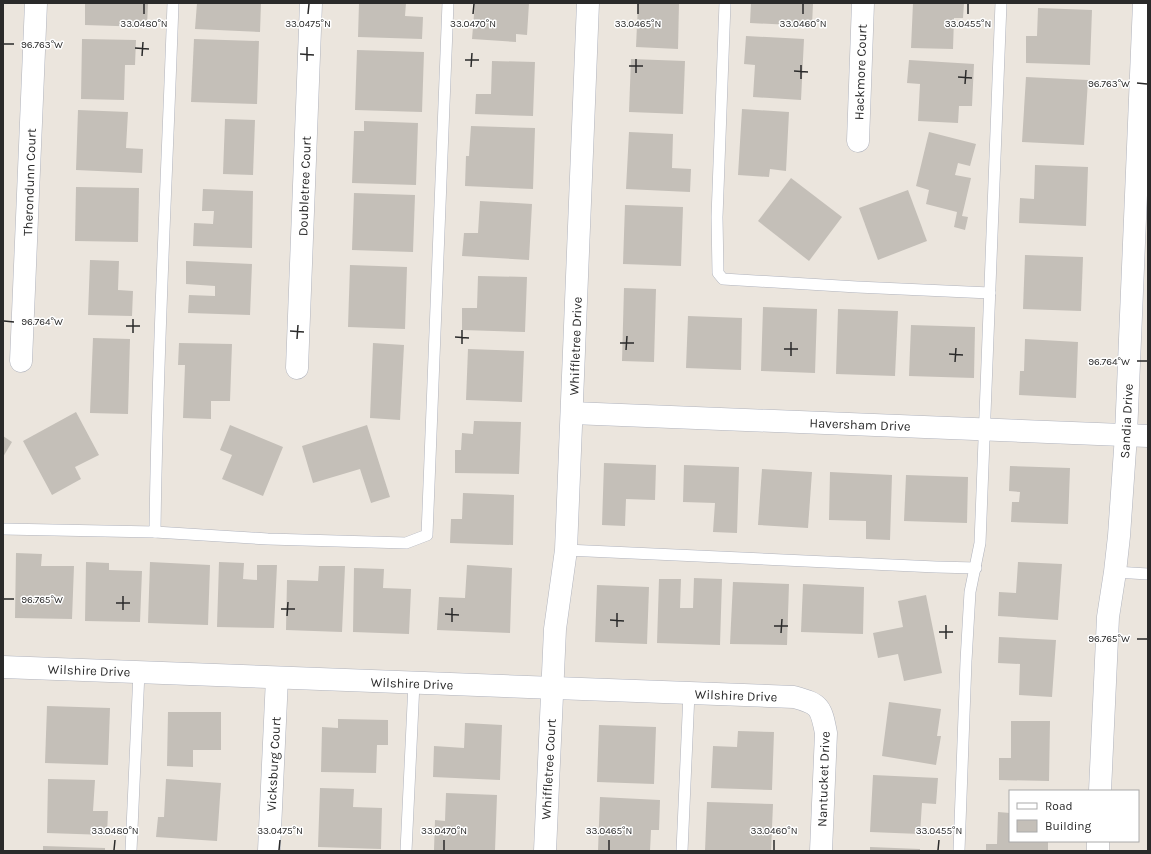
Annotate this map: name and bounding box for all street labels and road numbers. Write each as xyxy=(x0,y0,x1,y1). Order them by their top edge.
street label: Hackmore Court xyxy=(851,24,870,120)
street label: Therondunn Court xyxy=(20,128,39,236)
street label: Doubletree Court xyxy=(295,136,314,236)
street label: Whiffletree Drive xyxy=(566,296,585,396)
street label: Sandia Drive xyxy=(1117,383,1136,459)
street label: Haversham Drive xyxy=(809,415,911,434)
street label: Wilshire Drive xyxy=(47,662,131,679)
street label: Wilshire Drive xyxy=(370,675,454,692)
street label: Wilshire Drive xyxy=(694,687,778,704)
street label: Vicksburg Court xyxy=(264,716,283,812)
street label: Whiffletree Court xyxy=(538,718,559,820)
street label: Nantucket Drive xyxy=(814,731,833,827)

